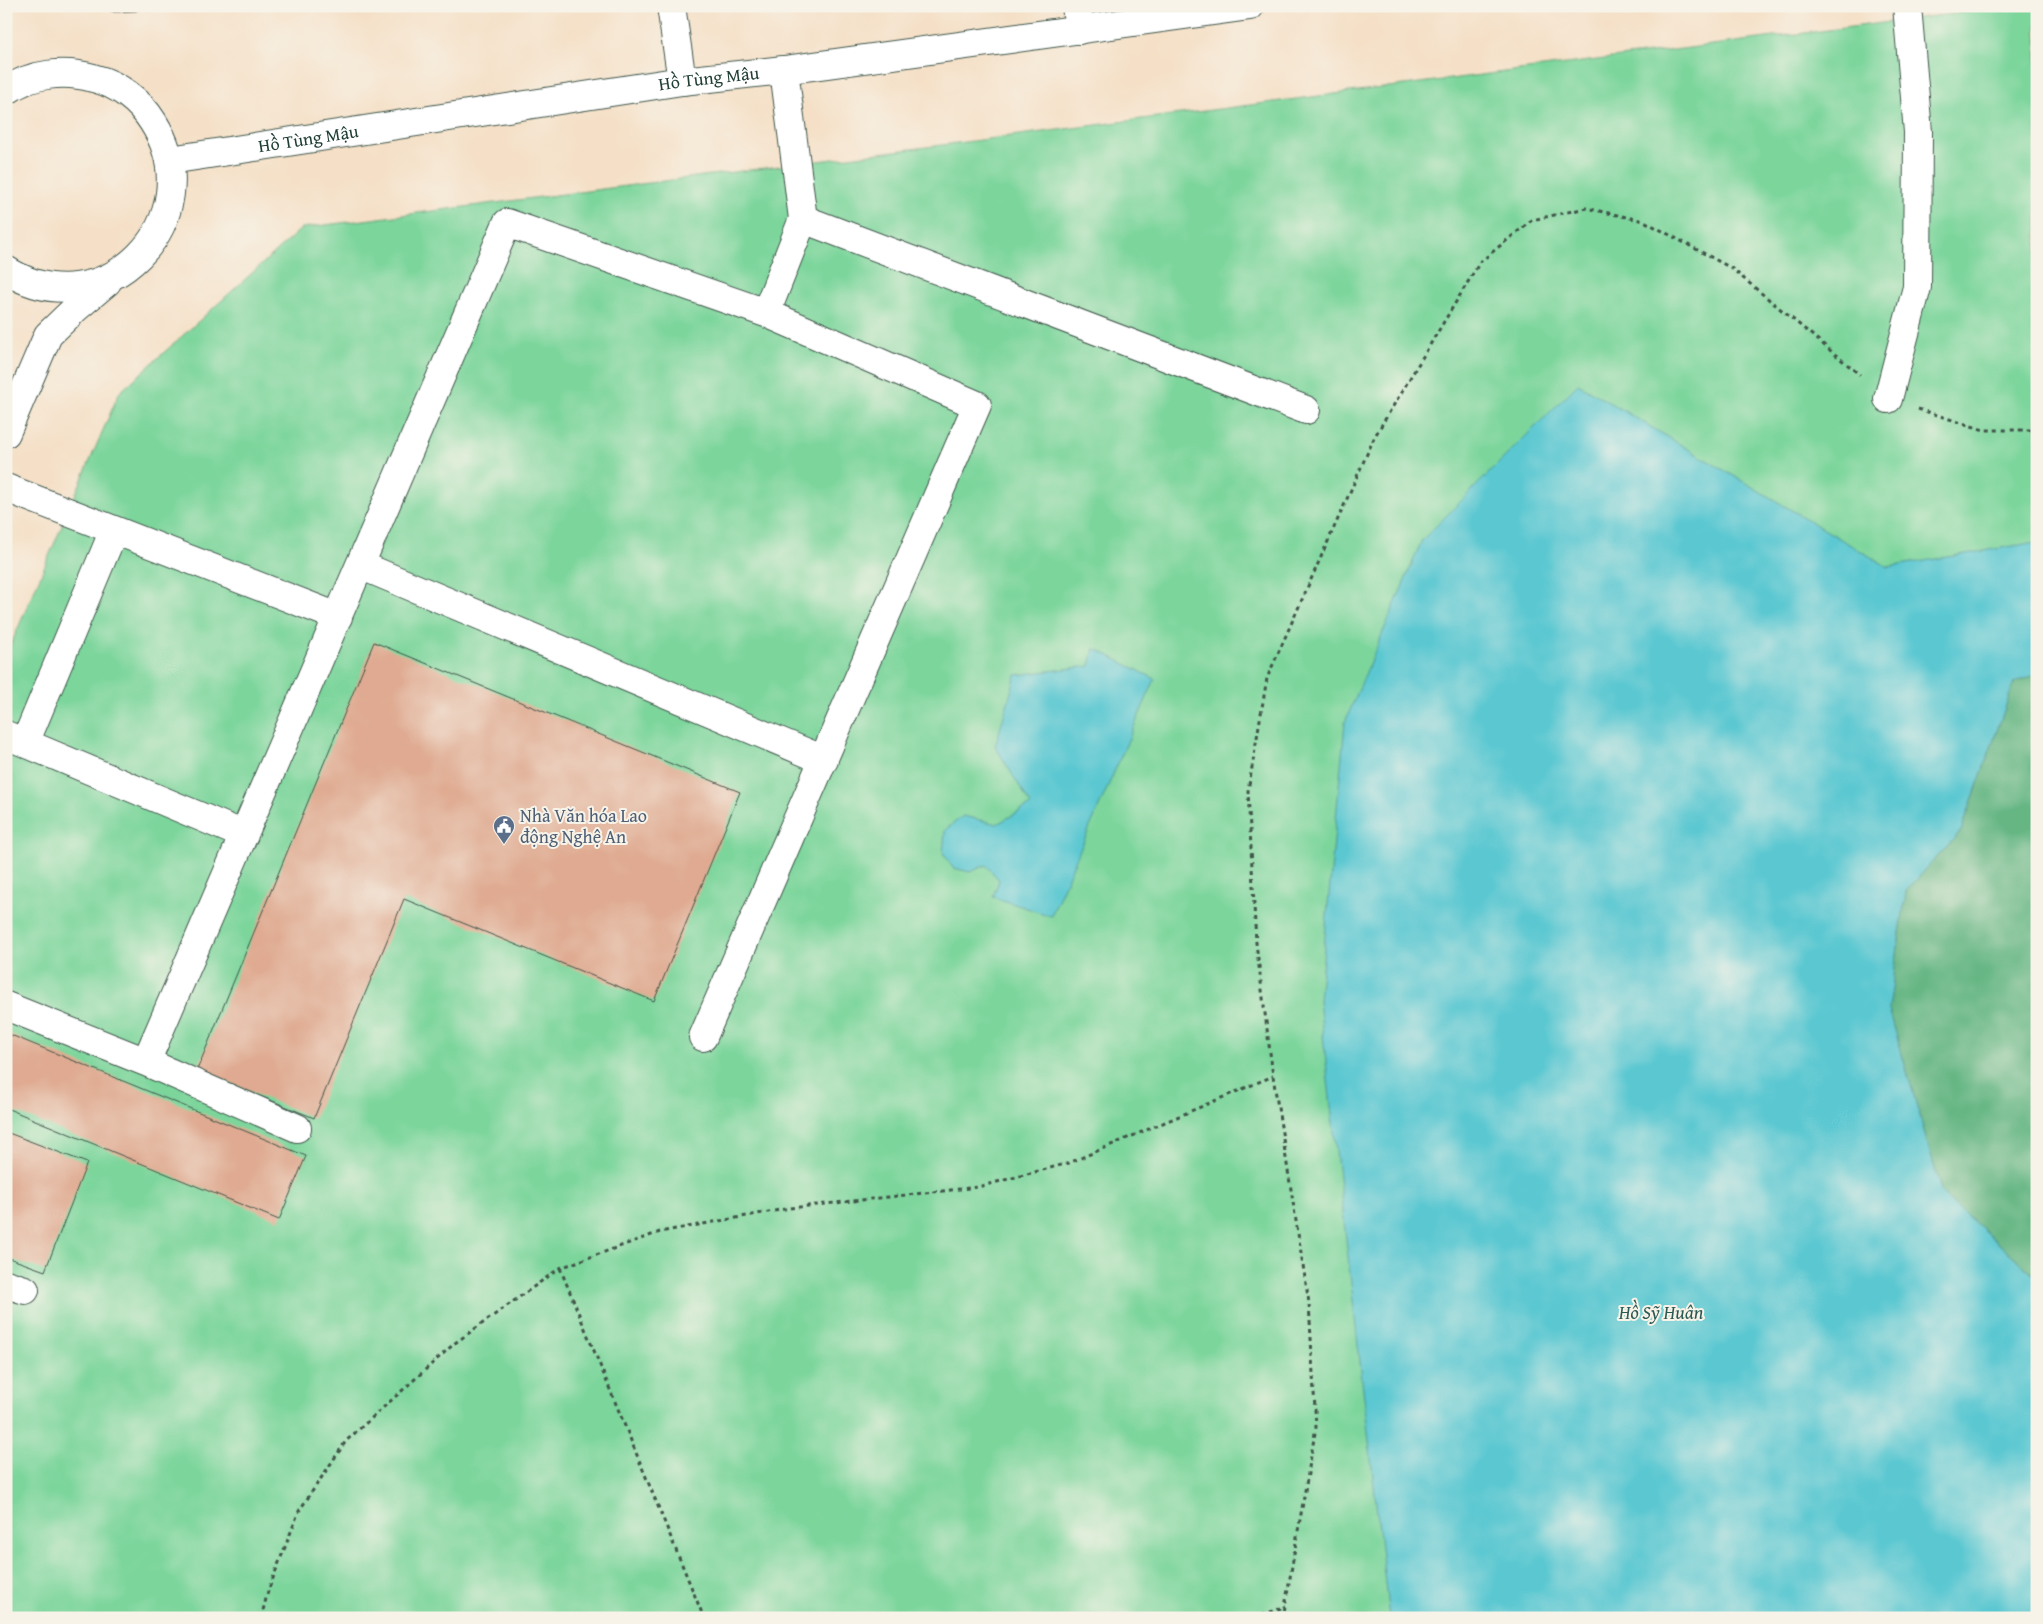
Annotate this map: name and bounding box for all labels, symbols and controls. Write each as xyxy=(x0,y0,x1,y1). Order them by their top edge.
street label: Hồ Tùng Mậu xyxy=(657,59,761,97)
street label: Hồ Tùng Mậu xyxy=(256,117,361,159)
place label: Nhà Văn hóa Lao động Nghệ An xyxy=(520,802,647,850)
public building icon: Nhà Văn hóa Lao động Nghệ An xyxy=(492,814,516,845)
water label: Hồ Sỹ Huân xyxy=(1618,1298,1704,1326)

